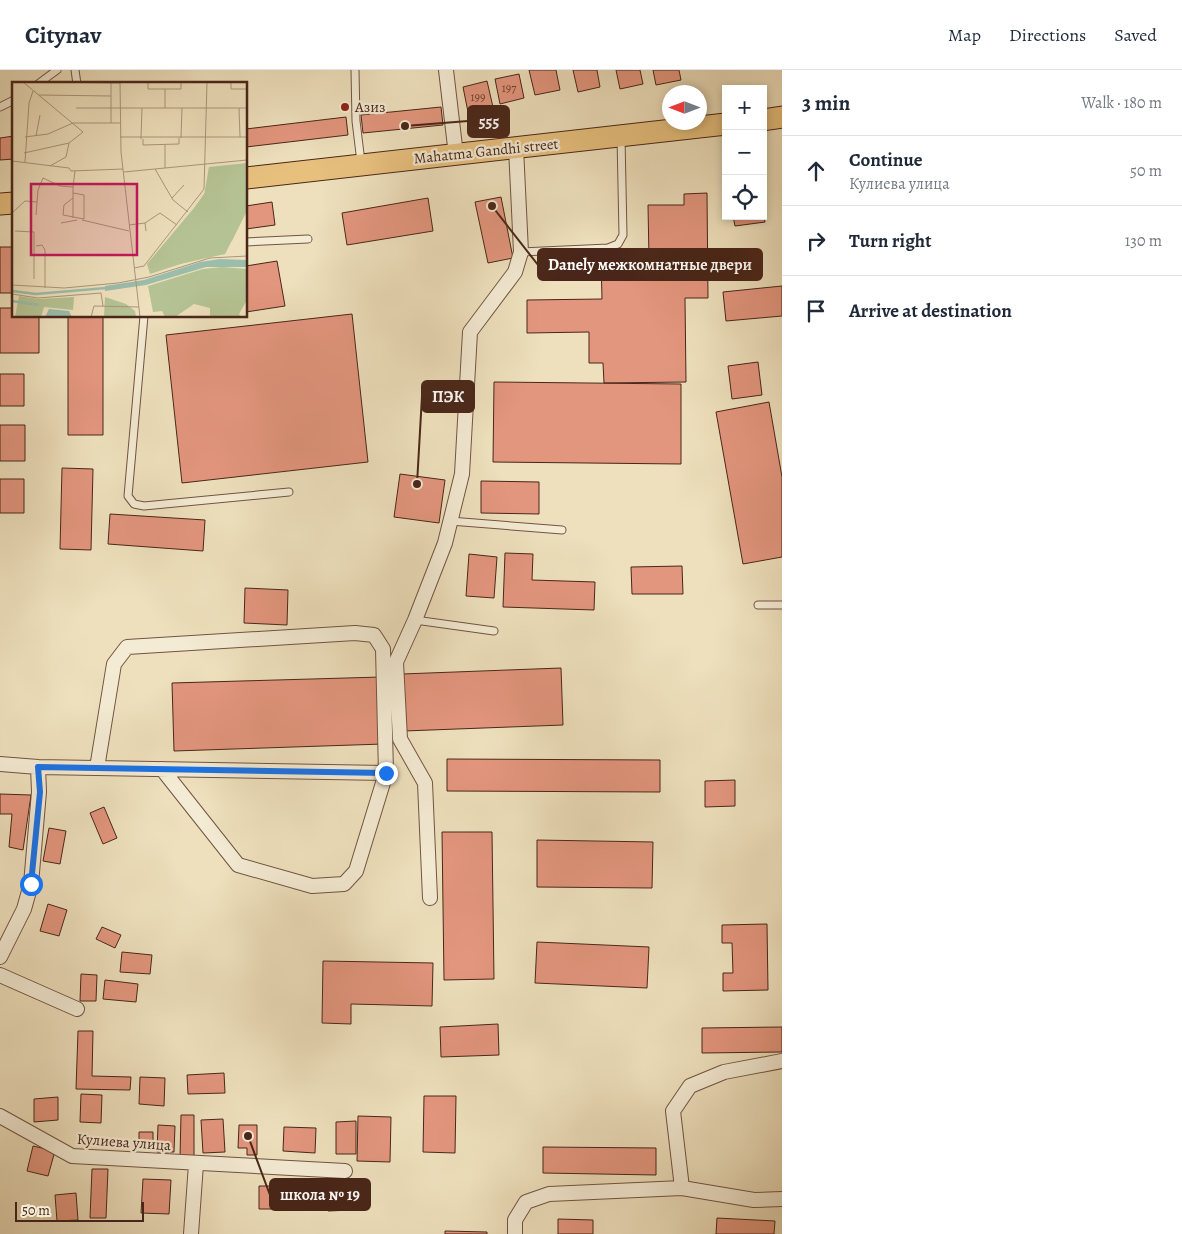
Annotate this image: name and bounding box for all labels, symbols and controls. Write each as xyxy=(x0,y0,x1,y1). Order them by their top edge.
text: Citynav xyxy=(25,19,101,51)
text: Map xyxy=(948,23,981,47)
text: Directions xyxy=(1009,23,1086,47)
text: Saved xyxy=(1114,23,1157,47)
house number: 197 xyxy=(502,80,517,96)
inset map xyxy=(12,82,248,318)
north arrow xyxy=(662,85,707,130)
map controls xyxy=(722,85,767,220)
button: + xyxy=(722,85,767,130)
house number: 199 xyxy=(470,89,486,105)
text: 3 min xyxy=(802,89,850,117)
text: Walk · 180 m xyxy=(1081,92,1162,114)
place label: Азиз xyxy=(354,97,385,117)
marker: Азиз xyxy=(339,101,351,113)
callout: 555 xyxy=(468,106,509,137)
text: 555 xyxy=(479,111,499,133)
button: − xyxy=(722,130,767,175)
street label: Mahatma Gandhi street xyxy=(413,133,559,169)
text: Continue xyxy=(849,147,923,173)
icon: ahead xyxy=(802,157,830,185)
text: 50 m xyxy=(1130,160,1162,182)
text: Кулиева улица xyxy=(849,173,950,195)
button: locate xyxy=(722,175,767,220)
icon: right xyxy=(802,227,830,255)
text: Turn right xyxy=(849,228,931,254)
text: 130 m xyxy=(1125,230,1162,252)
callout: Danely межкомнатные двери xyxy=(538,249,762,280)
text: Danely межкомнатные двери xyxy=(548,254,752,276)
icon: arrive xyxy=(802,297,830,325)
text: Arrive at destination xyxy=(849,298,1012,324)
callout: ПЭК xyxy=(422,381,474,412)
text: ПЭК xyxy=(432,386,464,408)
route end xyxy=(375,762,398,785)
route start xyxy=(20,873,43,896)
street label: Кулиева улица xyxy=(76,1129,172,1155)
callout: школа № 19 xyxy=(270,1179,370,1210)
text: школа № 19 xyxy=(280,1184,360,1206)
scale bar xyxy=(15,1199,144,1222)
text: 50 m xyxy=(22,1201,50,1220)

